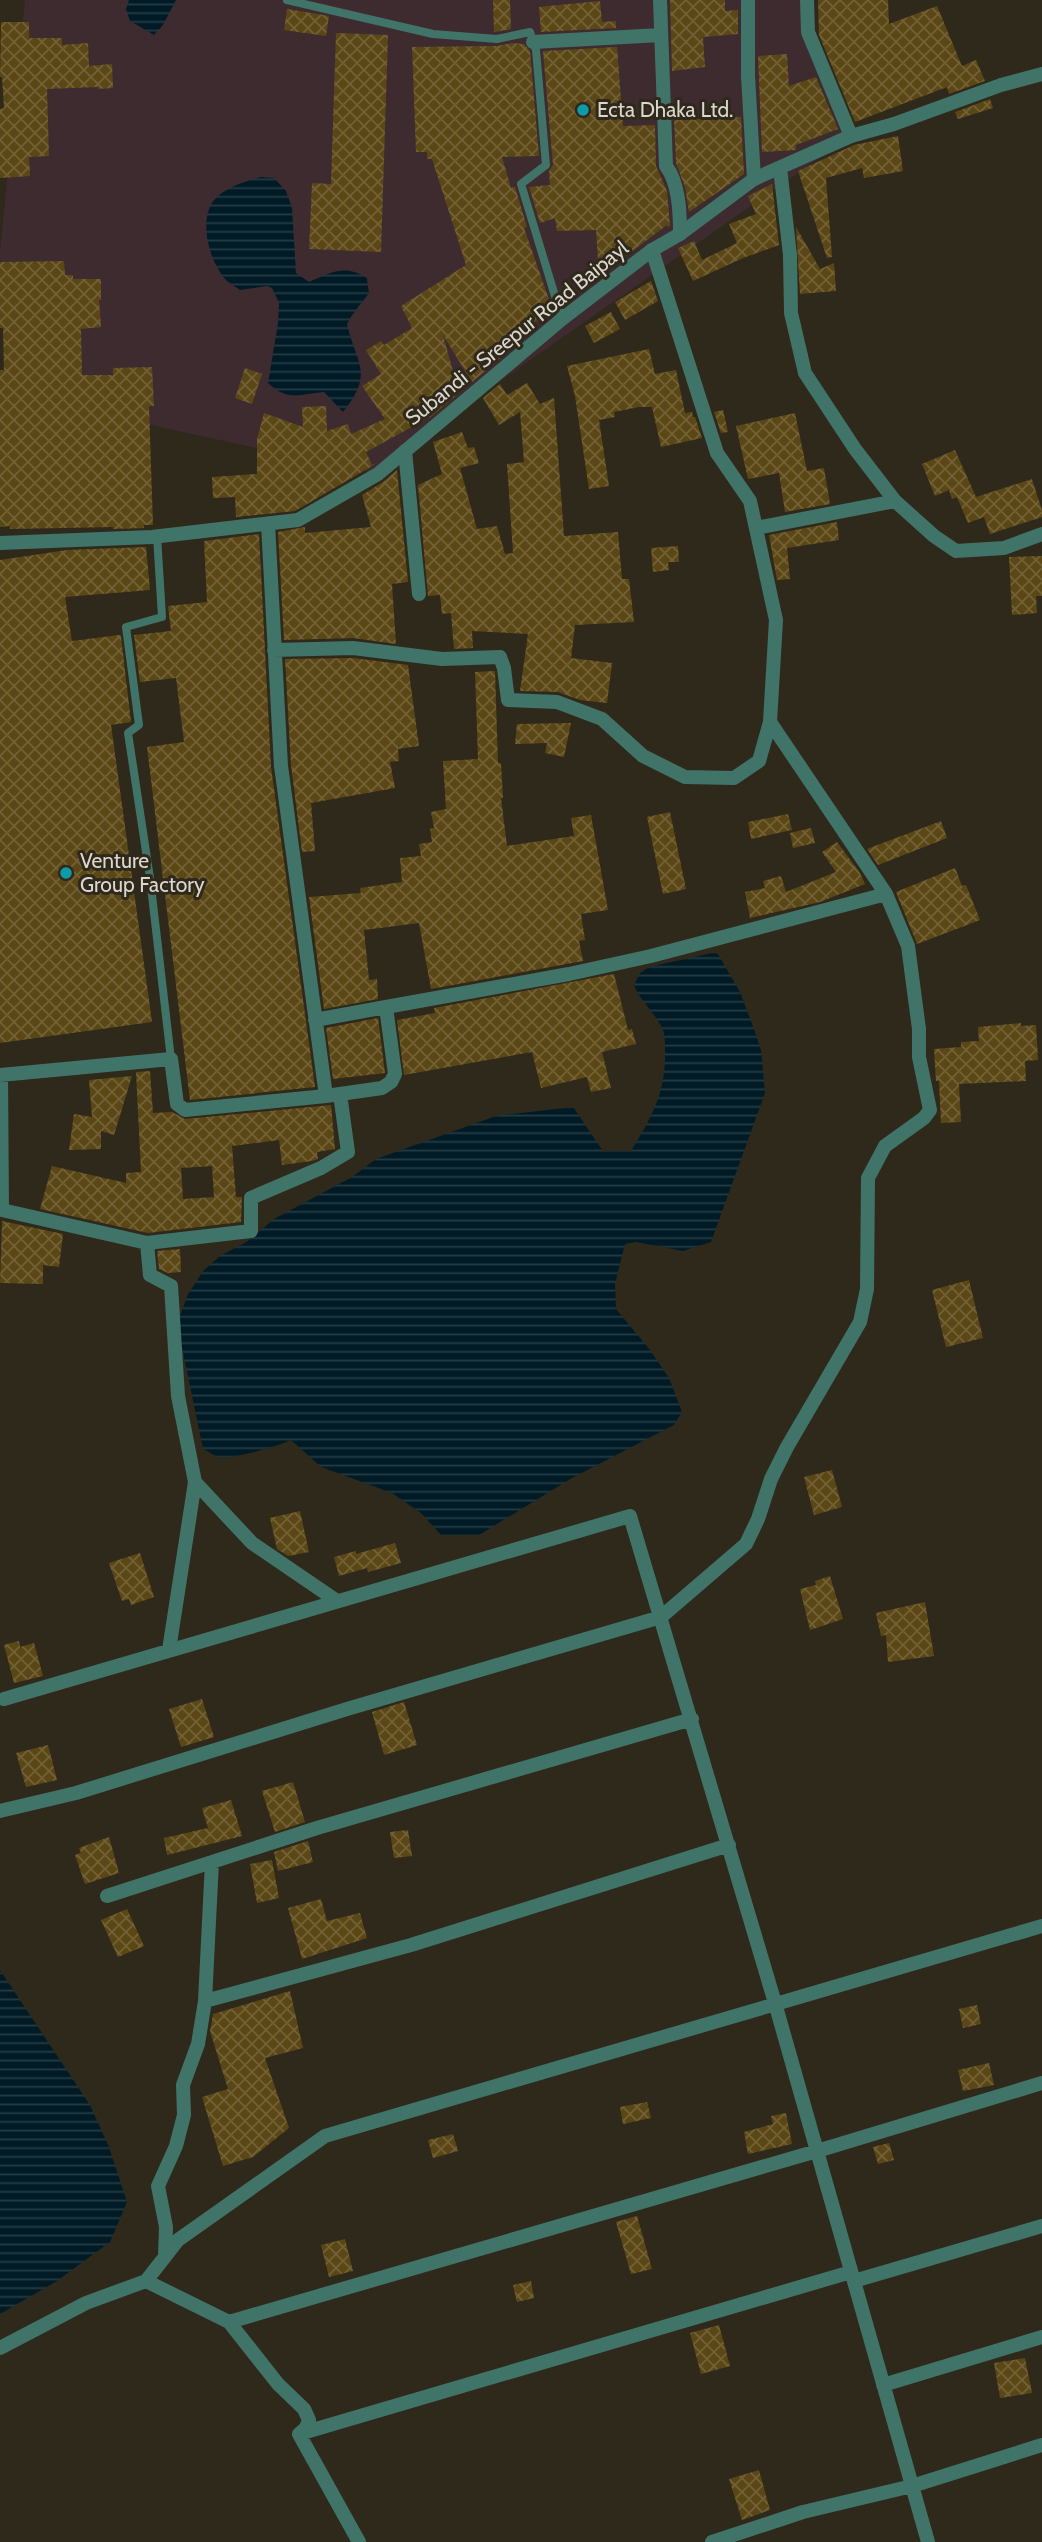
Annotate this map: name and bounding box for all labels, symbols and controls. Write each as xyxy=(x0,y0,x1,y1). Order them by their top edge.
place label: Ecta Dhaka Ltd. xyxy=(597,97,733,122)
marker: Ecta Dhaka Ltd. xyxy=(575,102,591,118)
street label: Subandi - Sreepur Road Baipayl xyxy=(400,235,633,430)
place label: Venture Group Factory xyxy=(80,848,205,897)
marker: Venture Group Factory xyxy=(58,865,74,881)

